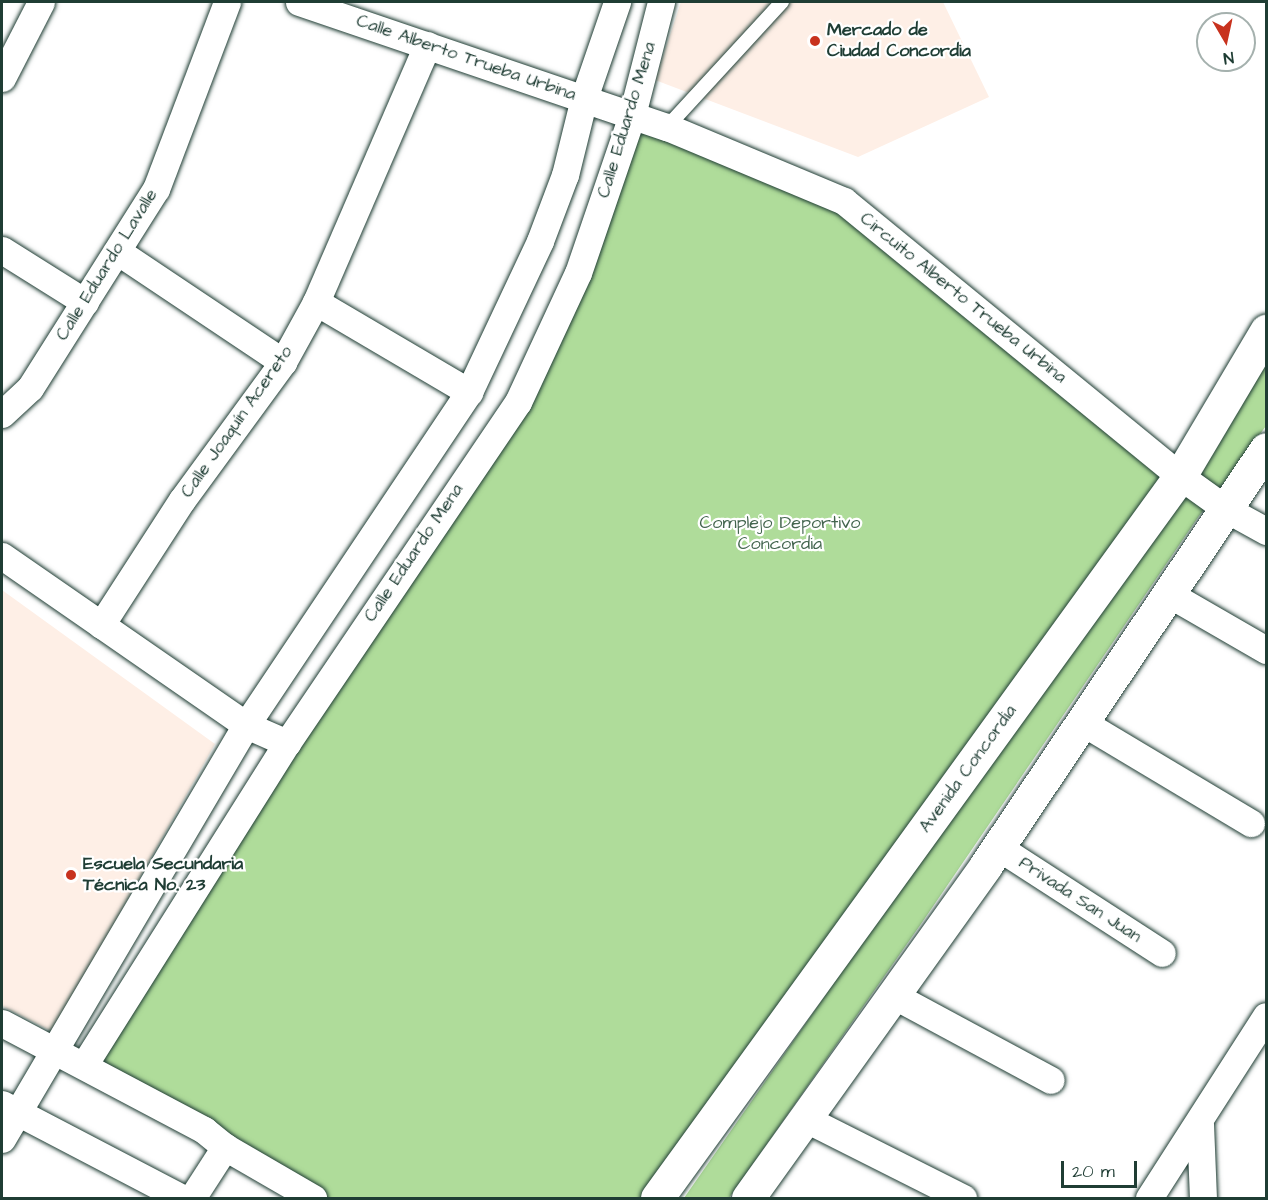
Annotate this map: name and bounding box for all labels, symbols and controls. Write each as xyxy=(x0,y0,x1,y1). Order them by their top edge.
street label: Calle Alberto Trueba Urbina xyxy=(353,10,579,106)
north arrow xyxy=(1196,12,1256,72)
place label: Mercado de Ciudad Concordia xyxy=(827,20,971,63)
marker: Mercado de Ciudad Concordia xyxy=(808,34,822,48)
street label: Calle Eduardo Mena xyxy=(593,39,661,201)
text: N xyxy=(1222,46,1235,69)
street label: Calle Eduardo Lavalle xyxy=(52,185,162,345)
street label: Circuito Alberto Trueba Urbina xyxy=(855,208,1071,388)
street label: Calle Joaquín Acereto xyxy=(176,342,298,502)
street label: Calle Eduardo Mena xyxy=(360,480,468,626)
park label: Complejo Deportivo Concordia xyxy=(700,513,860,556)
street label: Avenida Concordia xyxy=(914,701,1022,837)
street label: Privada San Juan xyxy=(1015,852,1145,948)
place label: Escuela Secundaria Técnica No. 23 xyxy=(83,854,243,896)
marker: Escuela Secundaria Técnica No. 23 xyxy=(64,868,78,882)
scale bar xyxy=(1064,1149,1140,1187)
text: 20 m xyxy=(1072,1159,1115,1184)

